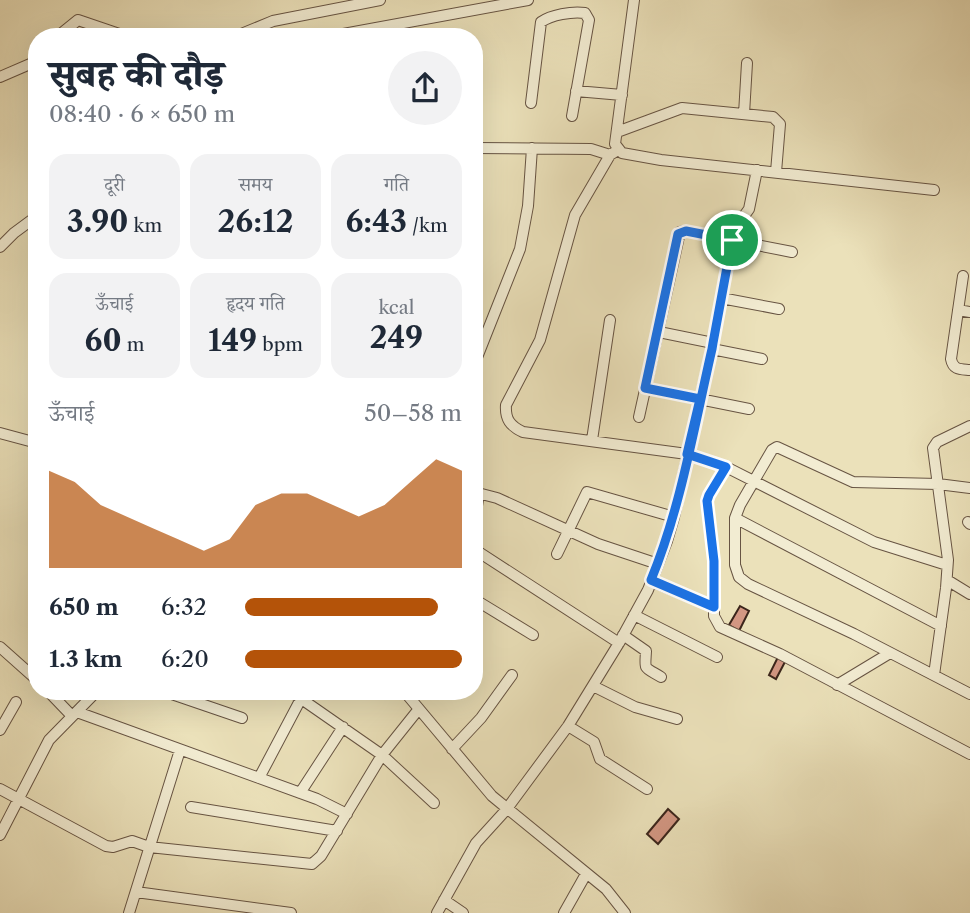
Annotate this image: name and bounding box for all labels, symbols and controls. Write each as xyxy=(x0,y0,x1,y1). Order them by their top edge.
text: सुबह की दौड़ xyxy=(49,50,224,97)
button: share xyxy=(388,51,462,125)
text: 08:40 · 6 × 650 m xyxy=(49,100,235,128)
text: दूरी xyxy=(104,173,125,196)
text: समय xyxy=(239,173,272,196)
text: गति xyxy=(384,173,409,196)
text: 3.90 xyxy=(67,203,128,240)
text: 26:12 xyxy=(218,203,293,240)
text: 6:43 xyxy=(345,203,407,240)
pin xyxy=(702,210,762,270)
text: km xyxy=(128,214,162,237)
text: /km xyxy=(407,214,448,237)
icon: arrive xyxy=(713,221,751,259)
text: ऊँचाई xyxy=(96,292,133,315)
text: हृदय गति xyxy=(226,292,285,315)
text: kcal xyxy=(379,296,414,319)
text: 249 xyxy=(370,319,423,356)
text: 60 xyxy=(85,322,122,359)
text: 149 xyxy=(208,322,257,359)
text: m xyxy=(122,333,144,356)
text: bpm xyxy=(257,333,303,356)
text: ऊँचाई xyxy=(49,399,94,427)
text: 50–58 m xyxy=(364,399,462,427)
text: 650 m xyxy=(49,593,119,621)
text: 6:32 xyxy=(161,593,207,621)
text: 1.3 km xyxy=(49,645,123,673)
text: 6:20 xyxy=(161,645,209,673)

